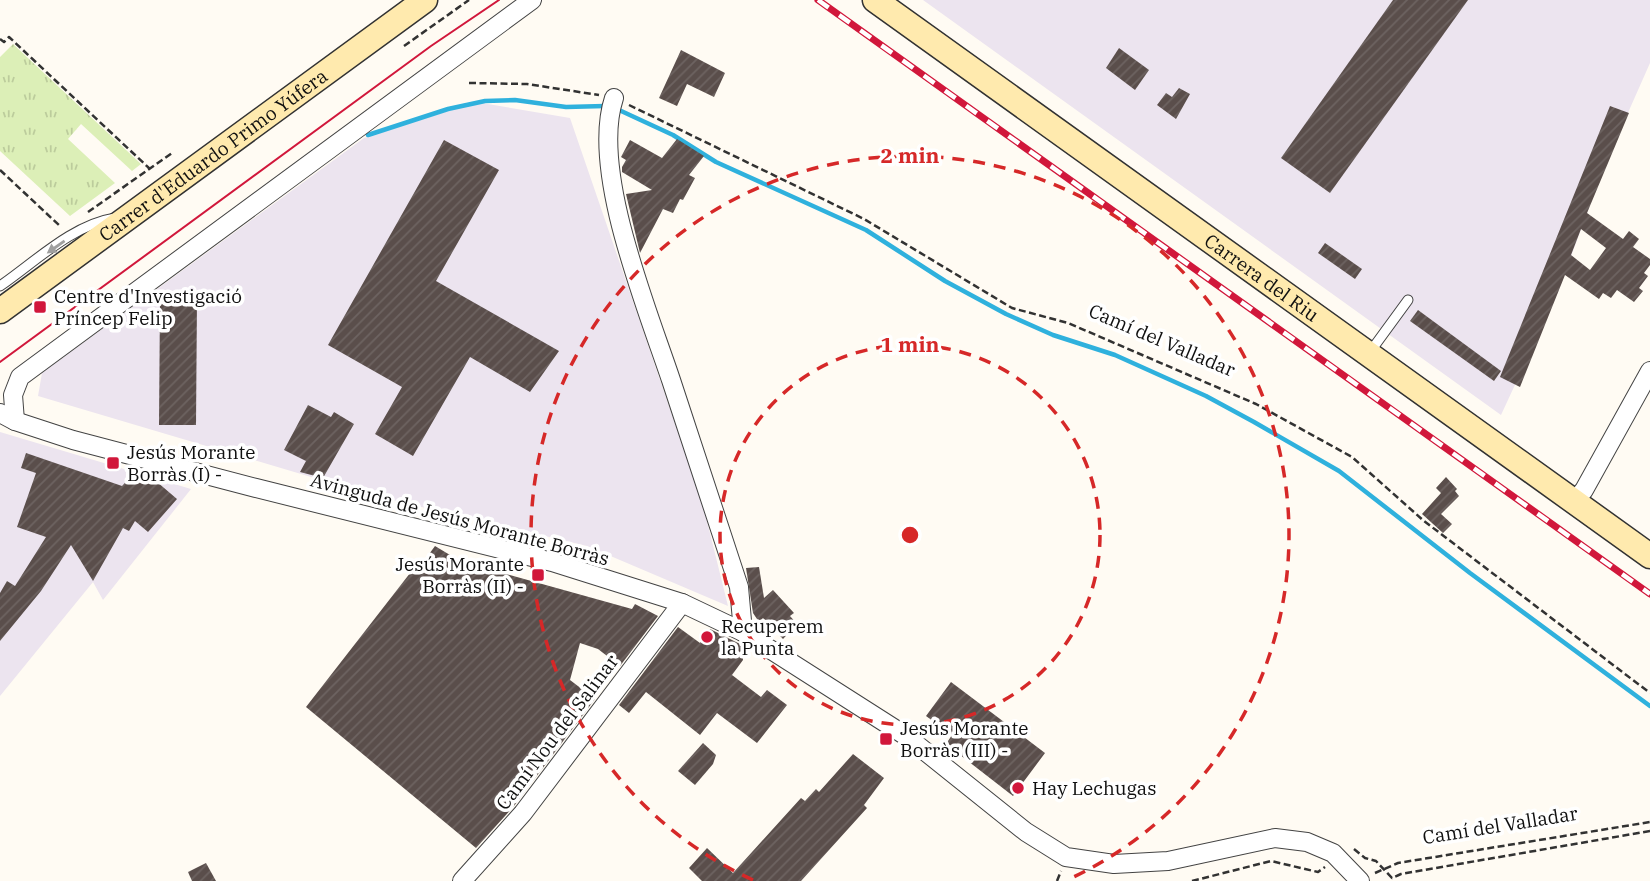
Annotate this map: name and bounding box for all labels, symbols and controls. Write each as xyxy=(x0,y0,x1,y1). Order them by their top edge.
street label: Carrer d'Eduardo Primo Yúfera xyxy=(94,64,332,247)
text: 2 min xyxy=(881,141,939,169)
street label: Carrera del Riu xyxy=(1200,228,1324,327)
one-way arrow xyxy=(46,240,66,253)
place label: Centre d'Investigació Príncep Felip xyxy=(54,284,242,330)
street label: Camí del Valladar xyxy=(1085,298,1239,382)
marker: Centre d'Investigació Príncep Felip xyxy=(32,299,48,315)
text: 1 min xyxy=(881,330,939,358)
place label: Jesús Morante Borràs (I) - xyxy=(127,440,256,486)
marker: Jesús Morante Borràs (I) - xyxy=(105,455,121,471)
street label: Avinguda de Jesús Morante Borràs xyxy=(308,468,612,570)
centre of rings xyxy=(898,523,922,547)
place label: Jesús Morante Borràs (II) - xyxy=(396,552,524,598)
marker: Jesús Morante Borràs (II) - xyxy=(530,567,546,583)
place label: Recuperem la Punta xyxy=(721,614,824,660)
marker: Recuperem la Punta xyxy=(699,629,715,645)
street label: Camí Nou del Salinar xyxy=(491,649,624,815)
place label: Jesús Morante Borràs (III) - xyxy=(900,716,1029,762)
marker: Jesús Morante Borràs (III) - xyxy=(878,731,894,747)
place label: Hay Lechugas xyxy=(1032,776,1157,800)
marker: Hay Lechugas xyxy=(1010,780,1026,796)
street label: Camí del Valladar xyxy=(1421,801,1580,849)

